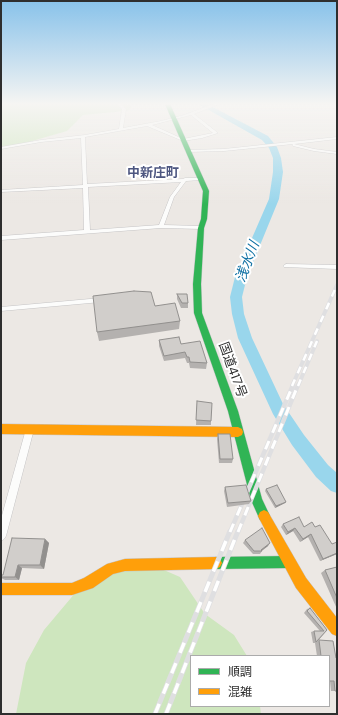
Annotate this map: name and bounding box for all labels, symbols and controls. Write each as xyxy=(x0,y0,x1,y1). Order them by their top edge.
district label: 中新庄町 xyxy=(127,166,179,182)
water label: 浅水川 xyxy=(233,239,263,285)
street label: 国道417号 xyxy=(215,340,249,400)
legend xyxy=(190,655,330,707)
text: 順調 xyxy=(228,664,252,680)
text: 混雑 xyxy=(228,684,252,700)

